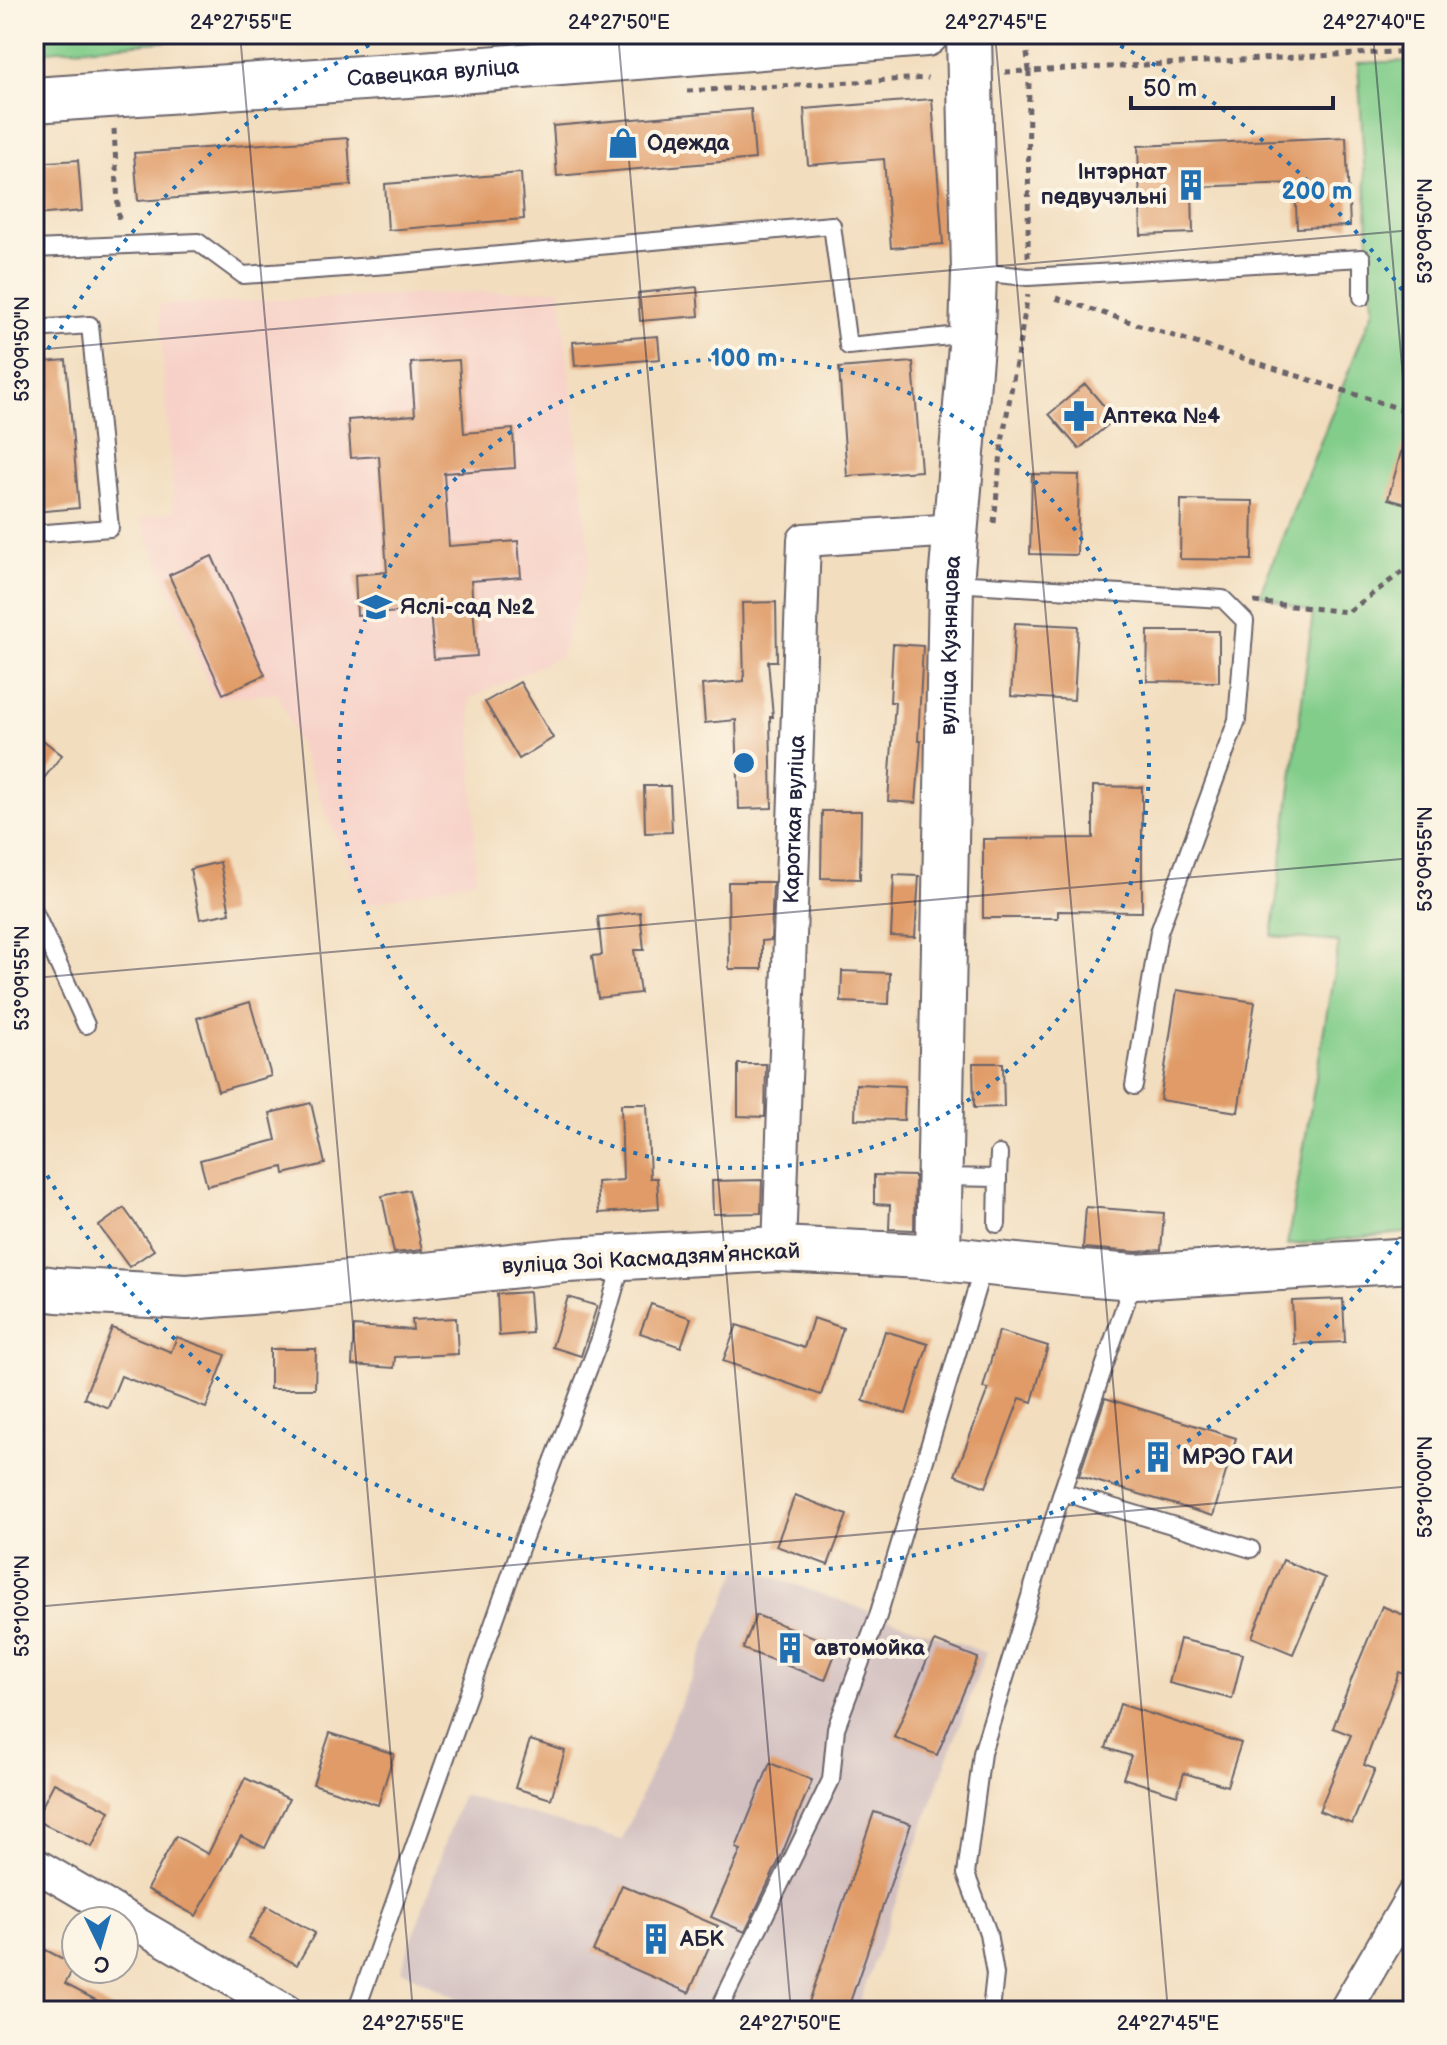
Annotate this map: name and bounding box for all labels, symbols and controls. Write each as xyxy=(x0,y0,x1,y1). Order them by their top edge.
text: 24°27'55"E xyxy=(190,11,292,35)
text: 24°27'50"E xyxy=(568,11,670,35)
text: 24°27'45"E xyxy=(945,11,1047,35)
text: 24°27'40"E xyxy=(1323,11,1425,35)
street label: Савецкая вуліца xyxy=(346,53,520,93)
scale bar xyxy=(1131,60,1333,110)
text: 50 m xyxy=(1143,74,1197,103)
shop icon: Одежда xyxy=(606,126,640,160)
place label: Одежда xyxy=(647,130,730,157)
place label: Інтэрнат педвучэльні xyxy=(1041,159,1168,211)
building icon: Інтэрнат педвучэльні xyxy=(1174,168,1208,202)
text: 200 m xyxy=(1282,177,1352,206)
text: 53°09'50"N xyxy=(1414,178,1438,284)
text: 53°09'50"N xyxy=(11,296,35,402)
text: 100 m xyxy=(711,344,777,373)
pharmacy icon: Аптека №4 xyxy=(1062,399,1096,433)
place label: Аптека №4 xyxy=(1102,403,1220,430)
street label: вуліца Кузняцова xyxy=(935,554,967,735)
school or university icon: Яслі-сад №2 xyxy=(359,590,393,624)
place label: Яслі-сад №2 xyxy=(400,594,535,621)
street label: Кароткая вуліца xyxy=(778,734,811,904)
centre of rings xyxy=(730,749,758,777)
text: 53°09'55"N xyxy=(1414,806,1438,912)
text: 53°09'55"N xyxy=(11,925,35,1031)
street label: вуліца Зоі Касмадзямʼянскай xyxy=(501,1238,801,1280)
text: 53°10'00"N xyxy=(1414,1436,1438,1538)
building icon: МРЭО ГАИ xyxy=(1141,1440,1175,1474)
place label: МРЭО ГАИ xyxy=(1182,1444,1294,1471)
text: 53°10'00"N xyxy=(11,1555,35,1657)
building icon: автомойка xyxy=(773,1631,807,1665)
place label: автомойка xyxy=(814,1635,925,1662)
north arrow xyxy=(60,1905,140,1985)
building icon: АБК xyxy=(639,1922,673,1956)
place label: АБК xyxy=(679,1926,724,1953)
text: С xyxy=(93,1949,110,1978)
text: 24°27'55"E xyxy=(362,2012,464,2036)
text: 24°27'50"E xyxy=(739,2012,841,2036)
text: 24°27'45"E xyxy=(1117,2012,1219,2036)

